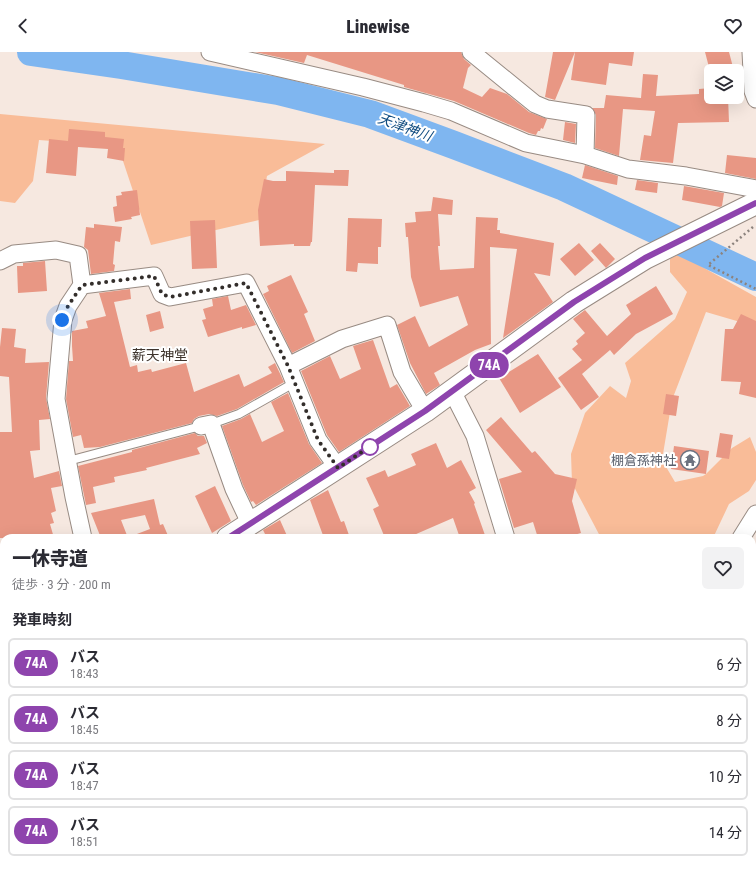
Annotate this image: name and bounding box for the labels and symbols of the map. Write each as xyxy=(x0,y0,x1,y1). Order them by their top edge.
water label: 天津神川 xyxy=(376,110,436,145)
your location xyxy=(52,310,72,330)
district label: 薪天神堂 xyxy=(132,347,188,363)
line badge: 74A xyxy=(466,352,512,378)
unlabelled marker xyxy=(361,438,379,456)
temple icon: 棚倉孫神社 xyxy=(679,449,701,471)
place label: 棚倉孫神社 xyxy=(611,453,676,468)

